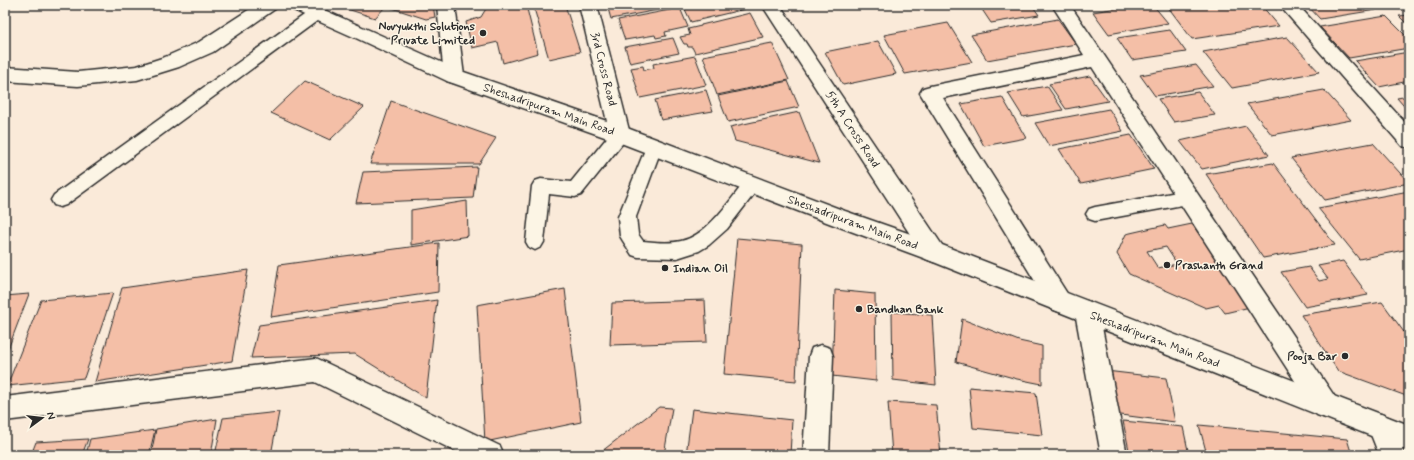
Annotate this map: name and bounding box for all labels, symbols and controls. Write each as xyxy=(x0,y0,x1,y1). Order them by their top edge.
place label: Novyukthi Solutions Private Limited xyxy=(378,19,476,49)
marker: Novyukthi Solutions Private Limited xyxy=(478,28,488,38)
street label: 3rd Cross Road xyxy=(586,31,620,108)
street label: Sheshadripuram Main Road xyxy=(481,80,616,140)
street label: 5th A Cross Road xyxy=(821,88,883,171)
street label: Sheshadripuram Main Road xyxy=(785,192,920,254)
place label: Prashanth Grand xyxy=(1175,258,1263,274)
marker: Prashanth Grand xyxy=(1162,260,1172,270)
place label: Indian Oil xyxy=(673,261,728,277)
marker: Indian Oil xyxy=(660,263,670,273)
place label: Bandhan Bank xyxy=(867,302,944,318)
marker: Bandhan Bank xyxy=(854,304,864,314)
street label: Sheshadripuram Main Road xyxy=(1087,308,1222,372)
place label: Pooja Bar xyxy=(1287,349,1337,365)
marker: Pooja Bar xyxy=(1340,351,1350,361)
north arrow xyxy=(22,398,62,438)
text: N xyxy=(43,410,58,421)

